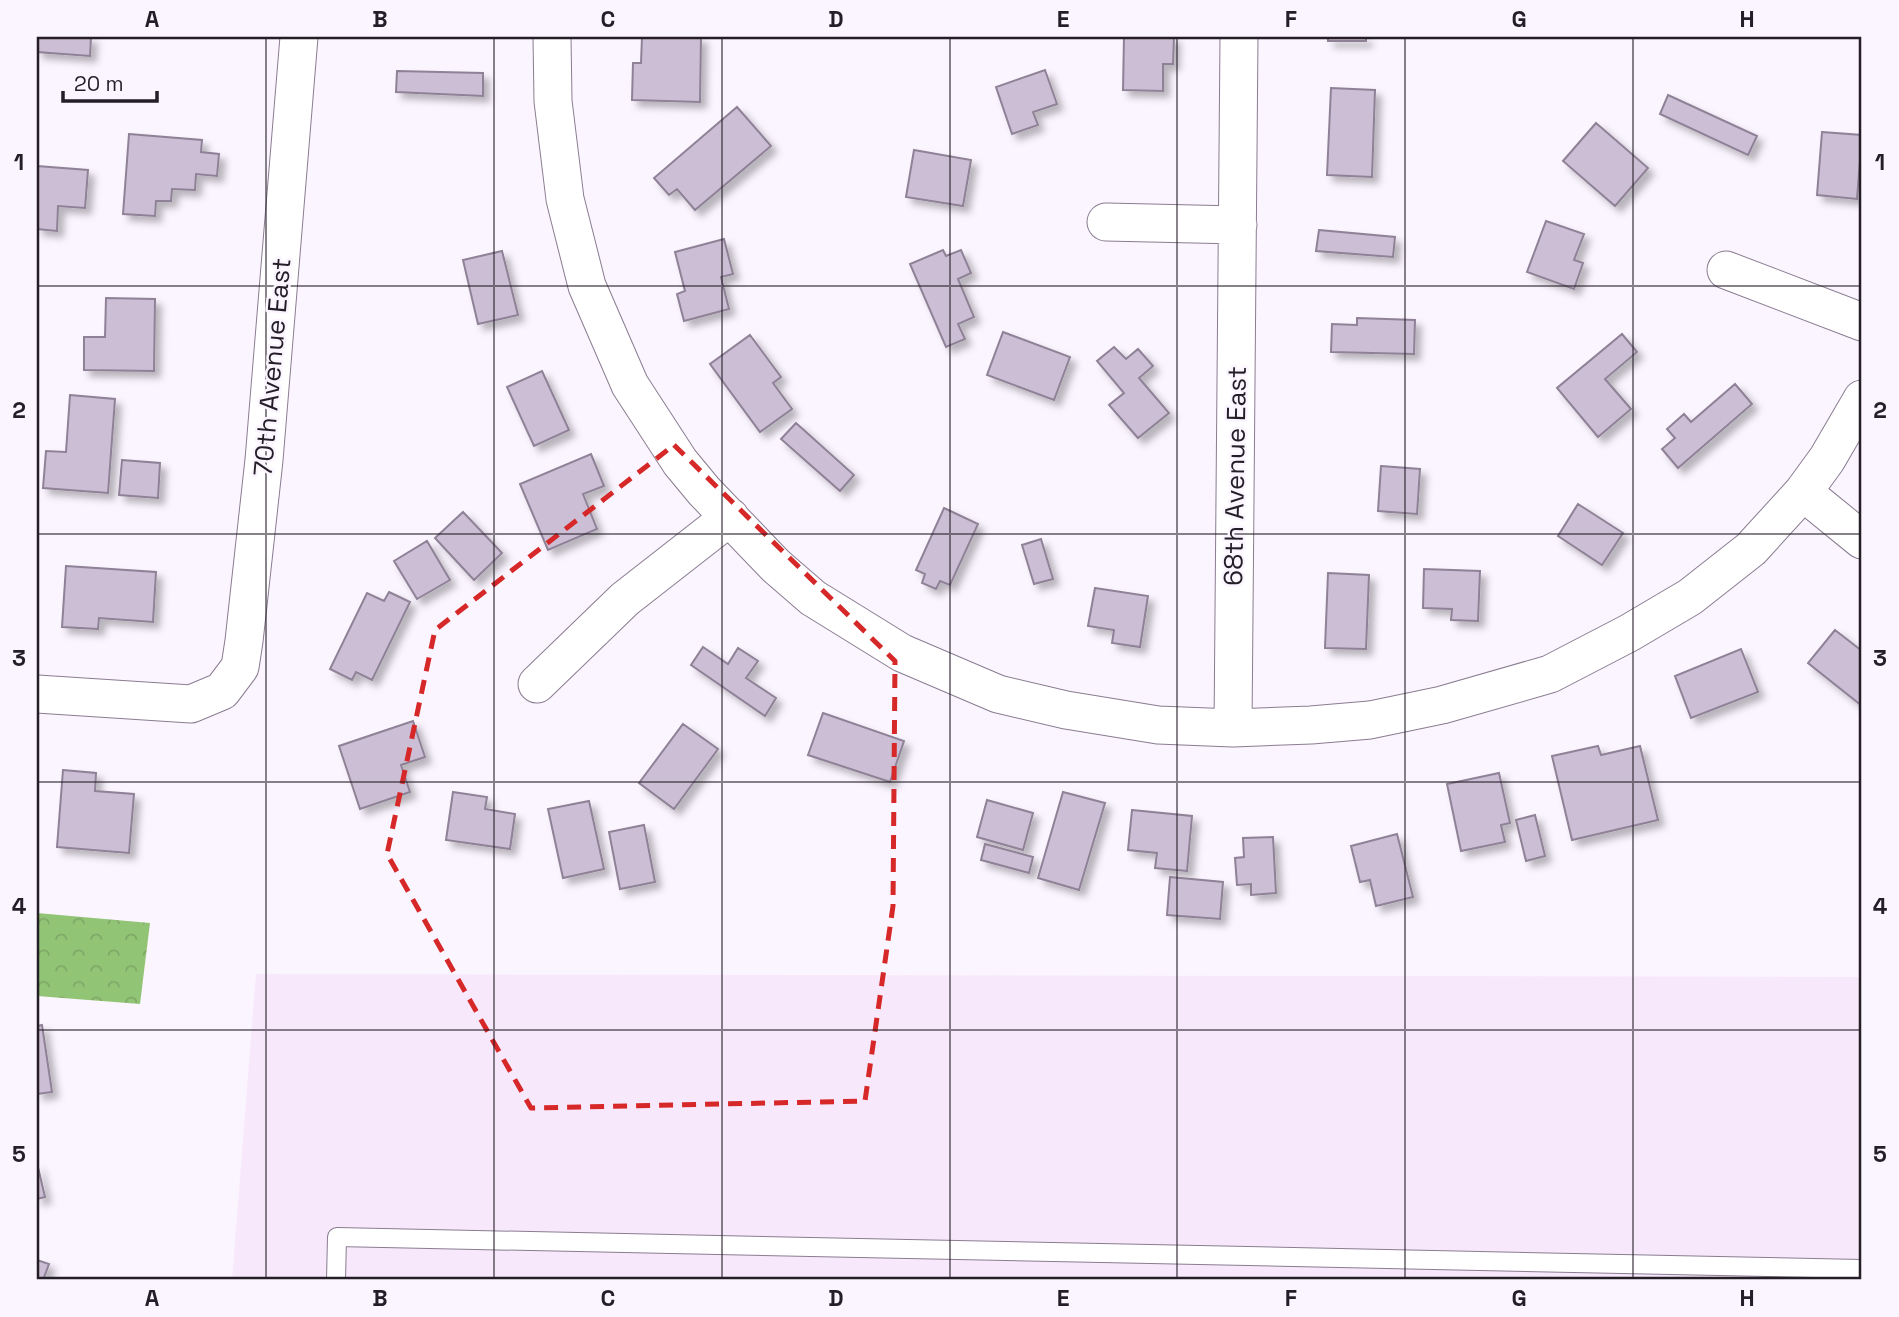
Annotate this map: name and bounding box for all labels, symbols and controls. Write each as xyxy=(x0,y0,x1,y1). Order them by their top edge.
text: A xyxy=(145,4,160,34)
text: B xyxy=(372,4,388,34)
text: C xyxy=(601,4,615,34)
text: D xyxy=(828,4,844,34)
text: E xyxy=(1057,4,1069,34)
text: F xyxy=(1285,4,1297,34)
text: G xyxy=(1511,4,1527,34)
text: H xyxy=(1739,4,1755,34)
scale bar xyxy=(63,60,158,104)
text: 20 m xyxy=(74,70,124,97)
text: 1 xyxy=(14,147,24,177)
text: 1 xyxy=(1875,147,1885,177)
street label: 70th Avenue East xyxy=(246,257,298,477)
street label: 68th Avenue East xyxy=(1216,366,1254,586)
text: 2 xyxy=(12,395,26,425)
text: 2 xyxy=(1873,395,1887,425)
text: 3 xyxy=(12,643,26,673)
text: 3 xyxy=(1873,643,1887,673)
text: 4 xyxy=(12,891,27,921)
text: 4 xyxy=(1873,891,1888,921)
text: 5 xyxy=(12,1139,26,1169)
text: 5 xyxy=(1873,1139,1887,1169)
text: A xyxy=(145,1283,160,1313)
text: B xyxy=(372,1283,388,1313)
text: C xyxy=(601,1283,615,1313)
text: D xyxy=(828,1283,844,1313)
text: E xyxy=(1057,1283,1069,1313)
text: F xyxy=(1285,1283,1297,1313)
text: G xyxy=(1511,1283,1527,1313)
text: H xyxy=(1739,1283,1755,1313)

